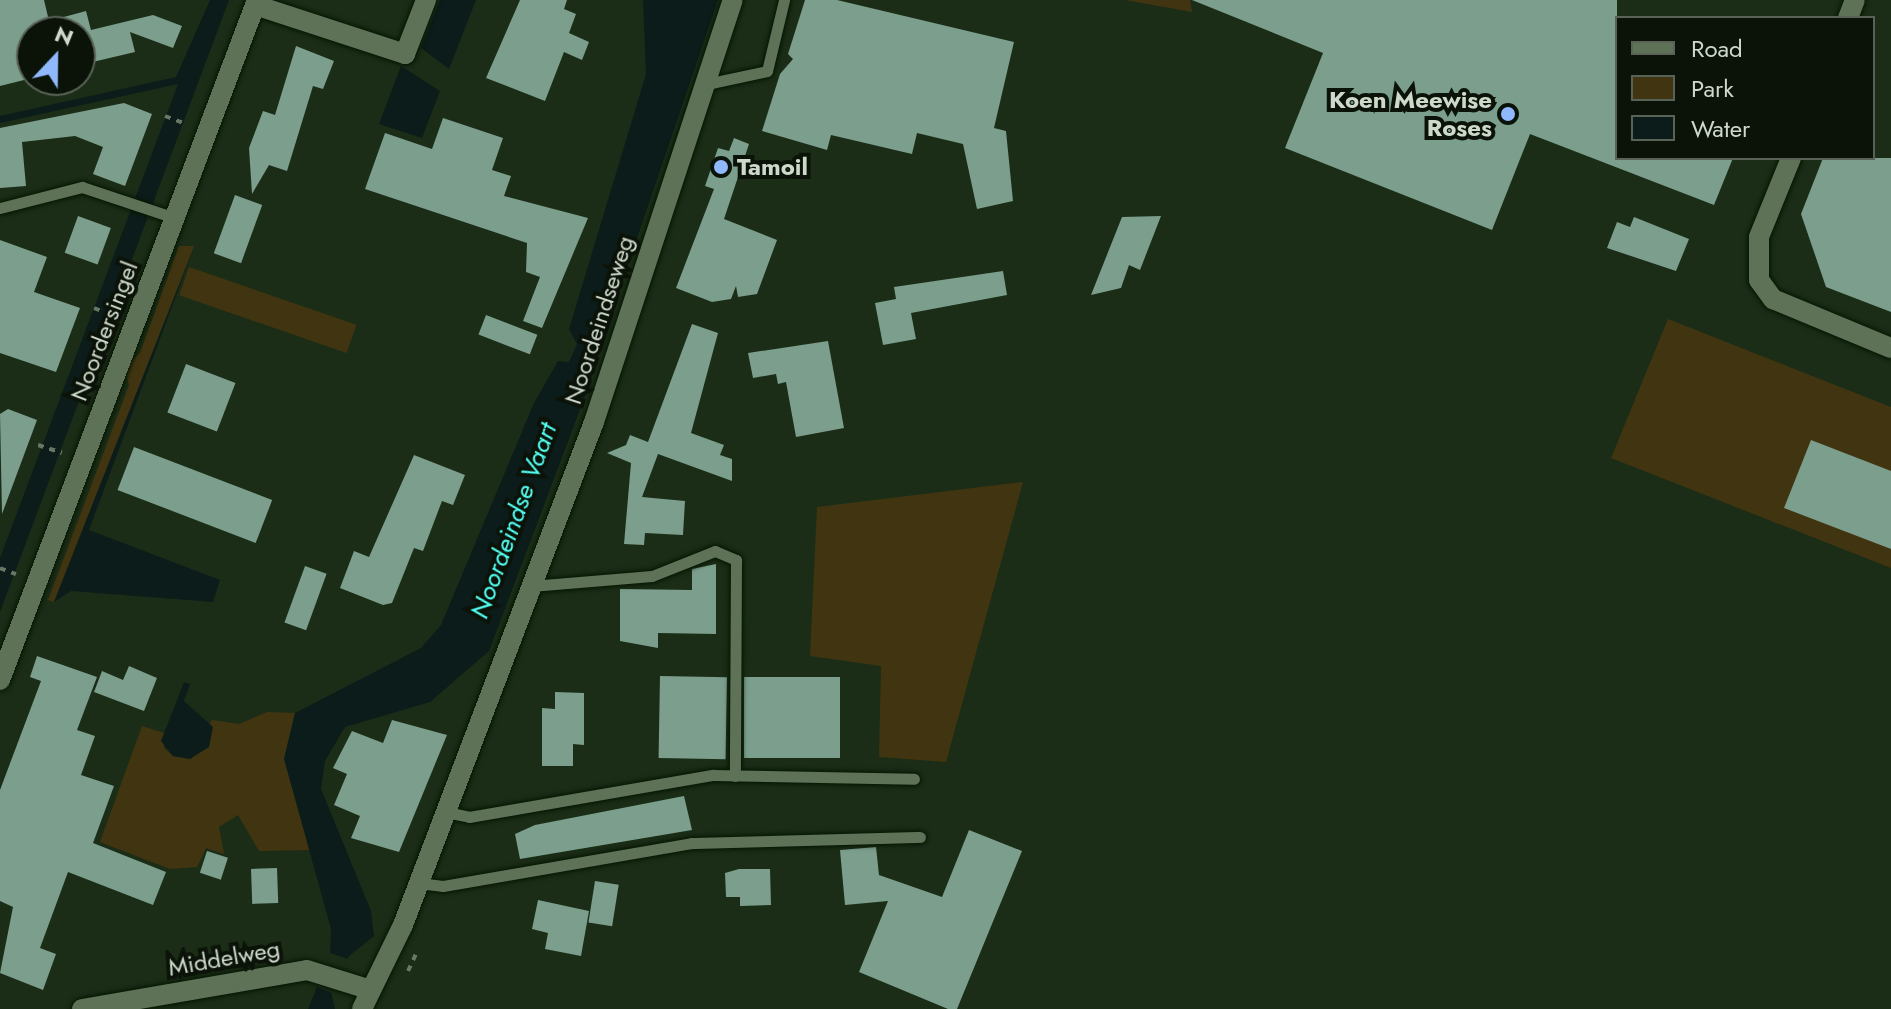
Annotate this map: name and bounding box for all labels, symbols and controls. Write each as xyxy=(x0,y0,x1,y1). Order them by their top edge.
north arrow xyxy=(16,16,96,96)
legend xyxy=(1615,16,1875,160)
text: N xyxy=(50,17,78,54)
text: Road xyxy=(1691,31,1743,66)
text: Park xyxy=(1691,71,1734,106)
place label: Koen Meewise Roses xyxy=(1329,86,1492,142)
marker: Koen Meewise Roses xyxy=(1499,105,1517,123)
text: Water xyxy=(1691,111,1750,146)
place label: Tamoil xyxy=(737,153,808,181)
marker: Tamoil xyxy=(712,158,730,176)
street label: Noordeindseweg xyxy=(558,232,640,408)
street label: Noordersingel xyxy=(64,257,144,405)
water label: Noordeindse Vaart xyxy=(464,419,564,623)
street label: Middelweg xyxy=(166,934,282,982)

